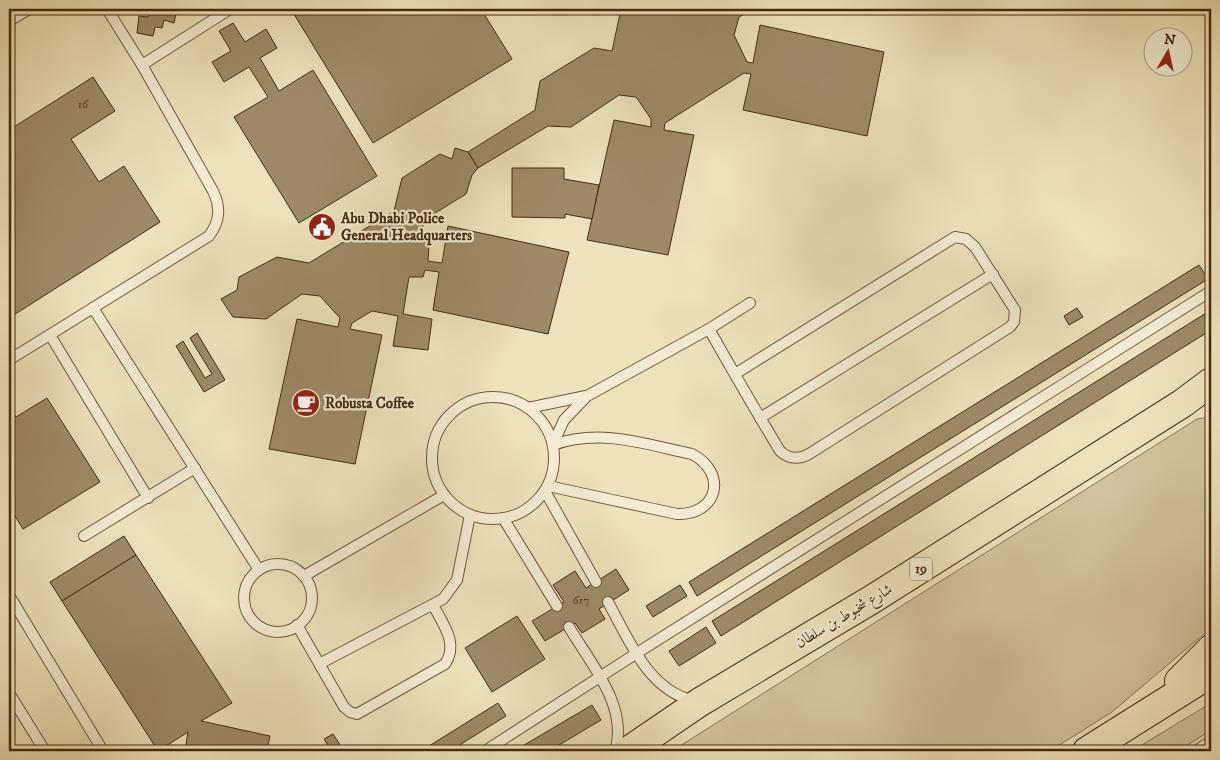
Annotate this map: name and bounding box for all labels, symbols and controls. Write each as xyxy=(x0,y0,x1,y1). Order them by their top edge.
north arrow xyxy=(1142,28,1192,78)
text: N xyxy=(1163,30,1177,50)
house number: 16 xyxy=(78,97,89,112)
place label: Abu Dhabi Police General Headquarters xyxy=(340,209,472,246)
public building icon: Abu Dhabi Police General Headquarters xyxy=(307,212,337,242)
cafe icon: Robusta Coffee xyxy=(291,388,321,418)
place label: Robusta Coffee xyxy=(325,394,415,413)
road number: 19 xyxy=(910,558,932,580)
street label: شارع شخبوط بن سلطان xyxy=(792,580,898,655)
house number: 617 xyxy=(573,593,589,608)

